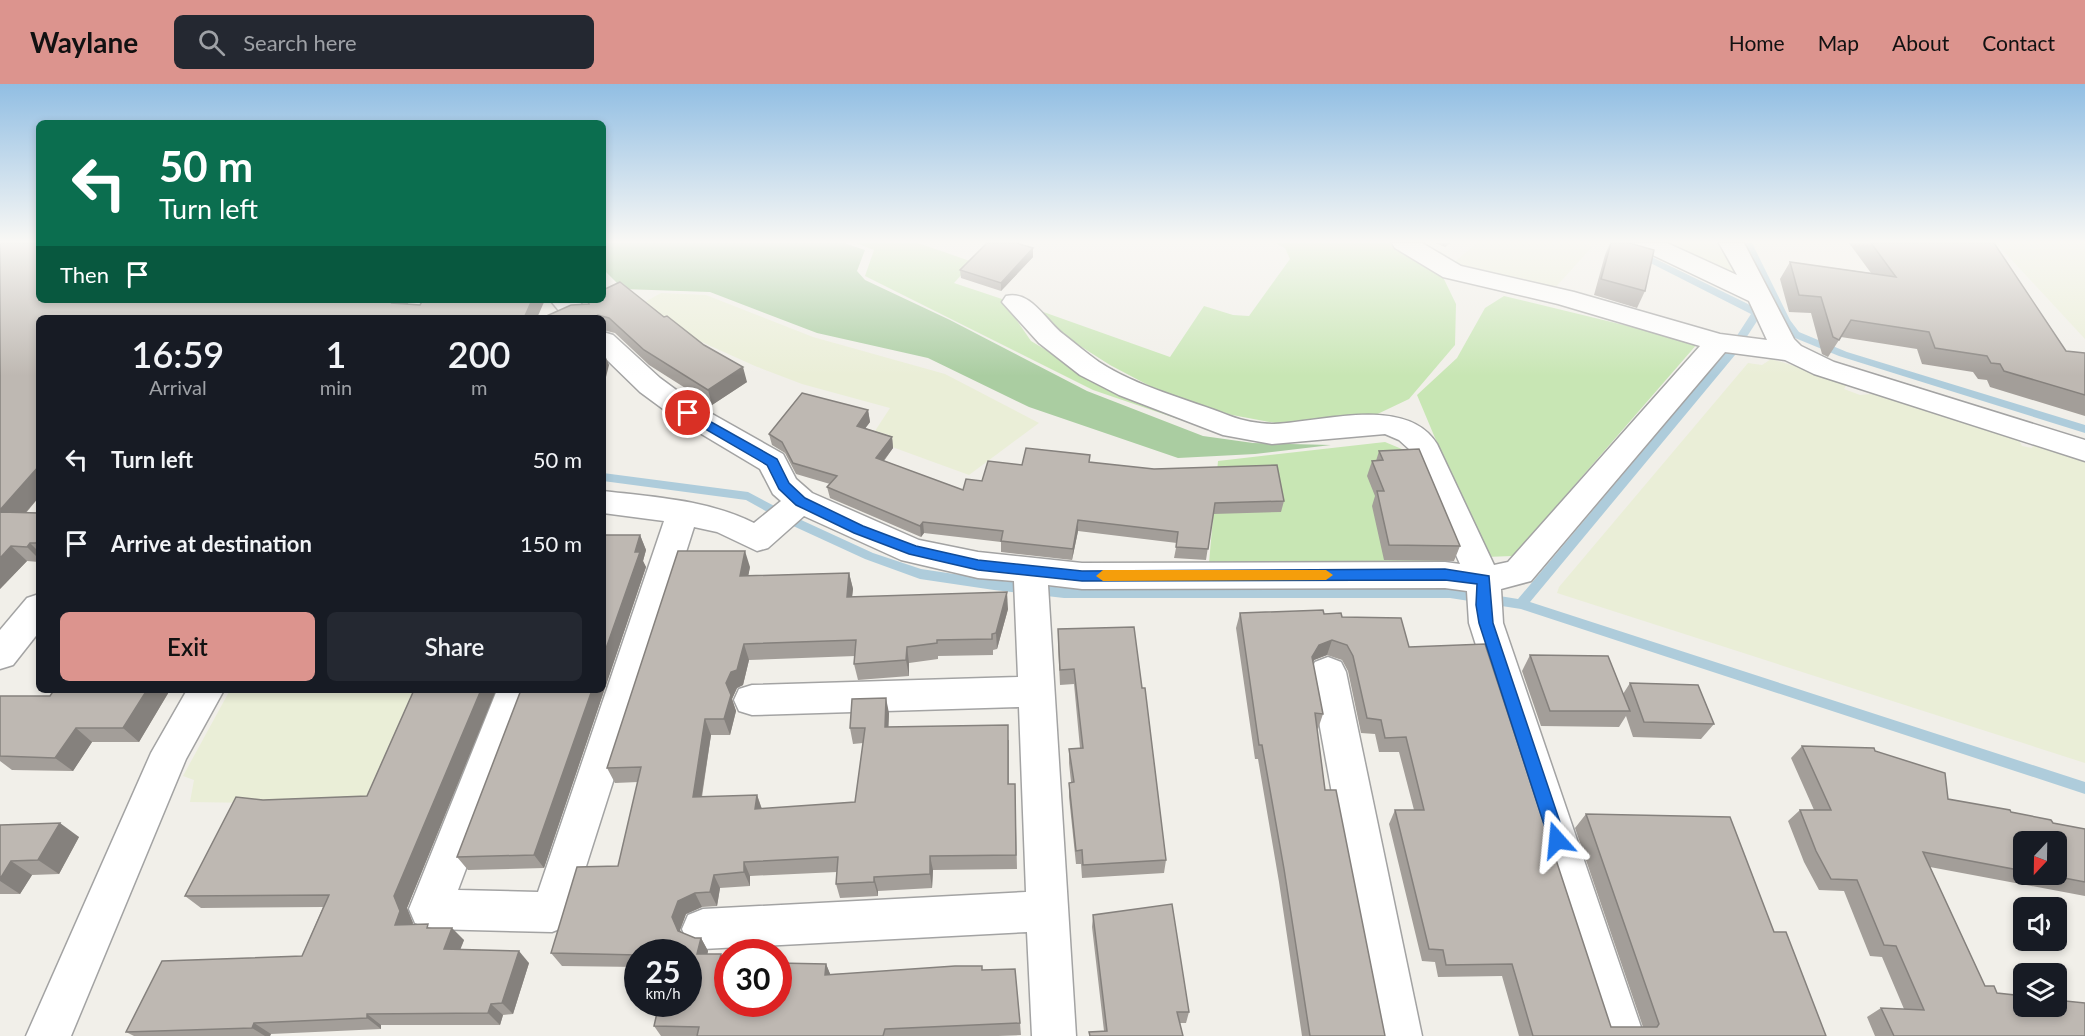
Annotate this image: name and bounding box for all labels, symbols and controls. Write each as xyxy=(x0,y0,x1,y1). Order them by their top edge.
search box xyxy=(174,15,594,69)
text: Waylane xyxy=(30,25,138,59)
icon: search xyxy=(195,26,228,59)
text: Search here xyxy=(243,29,357,56)
text: Home xyxy=(1729,30,1785,55)
text: Map xyxy=(1818,30,1859,55)
text: About xyxy=(1892,30,1949,55)
text: Contact xyxy=(1982,30,2055,55)
text: 50 m xyxy=(159,141,253,191)
icon: left xyxy=(60,144,138,222)
text: Turn left xyxy=(159,192,258,225)
icon: arrive xyxy=(121,258,154,291)
text: Then xyxy=(60,261,109,288)
text: 16:59 xyxy=(132,332,224,376)
text: 1 xyxy=(326,332,346,376)
text: 200 xyxy=(448,332,510,376)
text: Arrival xyxy=(149,375,207,399)
text: min xyxy=(320,375,352,399)
text: m xyxy=(471,375,487,399)
pin xyxy=(662,387,713,438)
icon: arrive xyxy=(671,396,704,429)
icon: left xyxy=(60,443,93,476)
text: Turn left xyxy=(111,446,193,473)
text: 50 m xyxy=(533,446,582,473)
icon: arrive xyxy=(60,527,93,560)
text: Arrive at destination xyxy=(111,530,312,557)
text: 150 m xyxy=(520,530,582,557)
button: Exit xyxy=(60,612,315,681)
button: Share xyxy=(327,612,582,681)
position arrow xyxy=(1525,808,1589,872)
north arrow xyxy=(2013,831,2067,885)
map controls xyxy=(2013,831,2067,1017)
button: sound xyxy=(2013,897,2067,951)
speed limit sign: 30 xyxy=(714,939,792,1017)
text: 25 xyxy=(646,953,680,989)
button: layers xyxy=(2013,963,2067,1017)
text: km/h xyxy=(645,984,681,1002)

